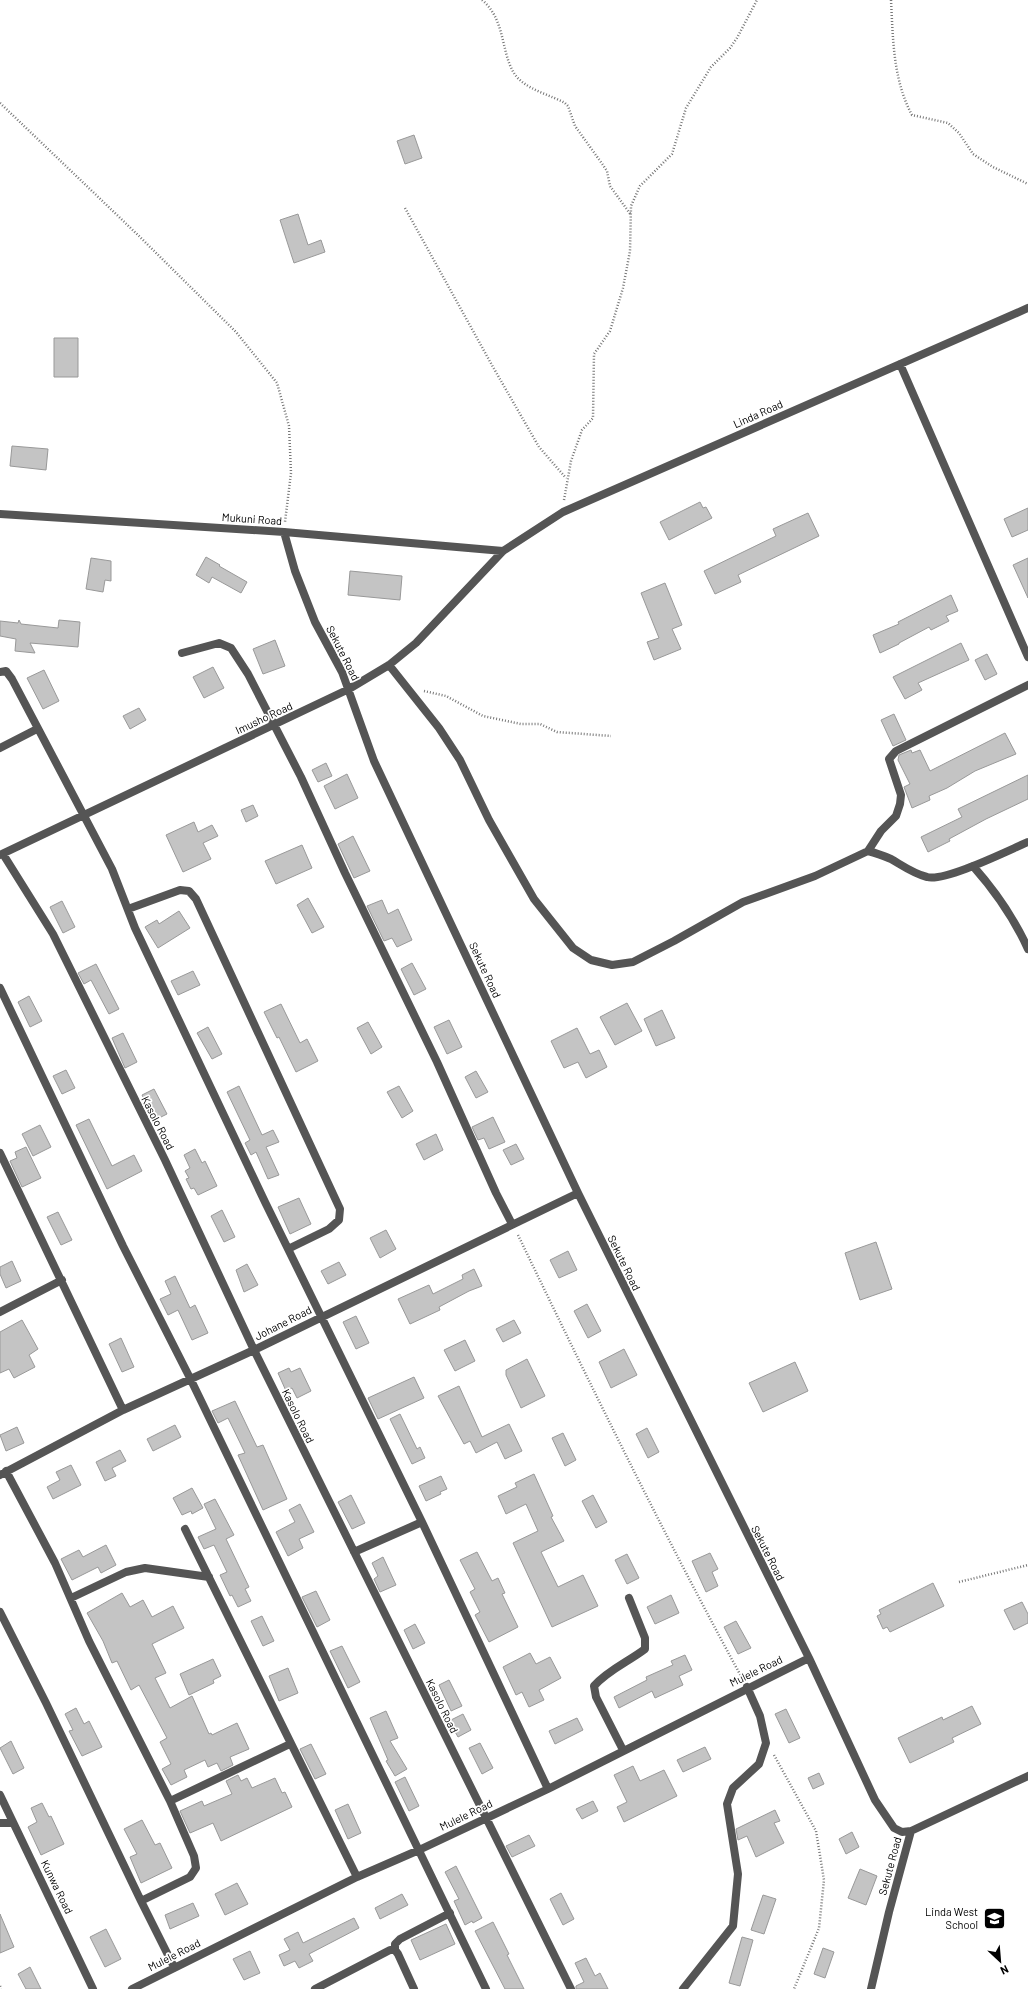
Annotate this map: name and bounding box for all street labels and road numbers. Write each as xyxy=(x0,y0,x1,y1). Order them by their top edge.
street label: Linda Road xyxy=(731,397,785,430)
street label: Mukuni Road xyxy=(221,510,283,527)
street label: Sekute Road xyxy=(324,623,363,682)
street label: Imusho Road xyxy=(233,699,294,736)
street label: Sekute Road xyxy=(467,940,504,1000)
street label: Kasolo Road xyxy=(139,1094,178,1152)
street label: Sekute Road xyxy=(605,1233,643,1293)
street label: Johane Road xyxy=(252,1303,313,1342)
street label: Kasolo Road xyxy=(280,1387,317,1445)
street label: Sekute Road xyxy=(749,1523,788,1582)
street label: Mulele Road xyxy=(727,1652,784,1689)
street label: Kasolo Road xyxy=(424,1677,461,1735)
street label: Mulele Road xyxy=(437,1796,494,1833)
street label: Sekute Road xyxy=(875,1835,904,1896)
street label: Kunwa Road xyxy=(39,1858,76,1916)
street label: Mulele Road xyxy=(145,1936,202,1973)

